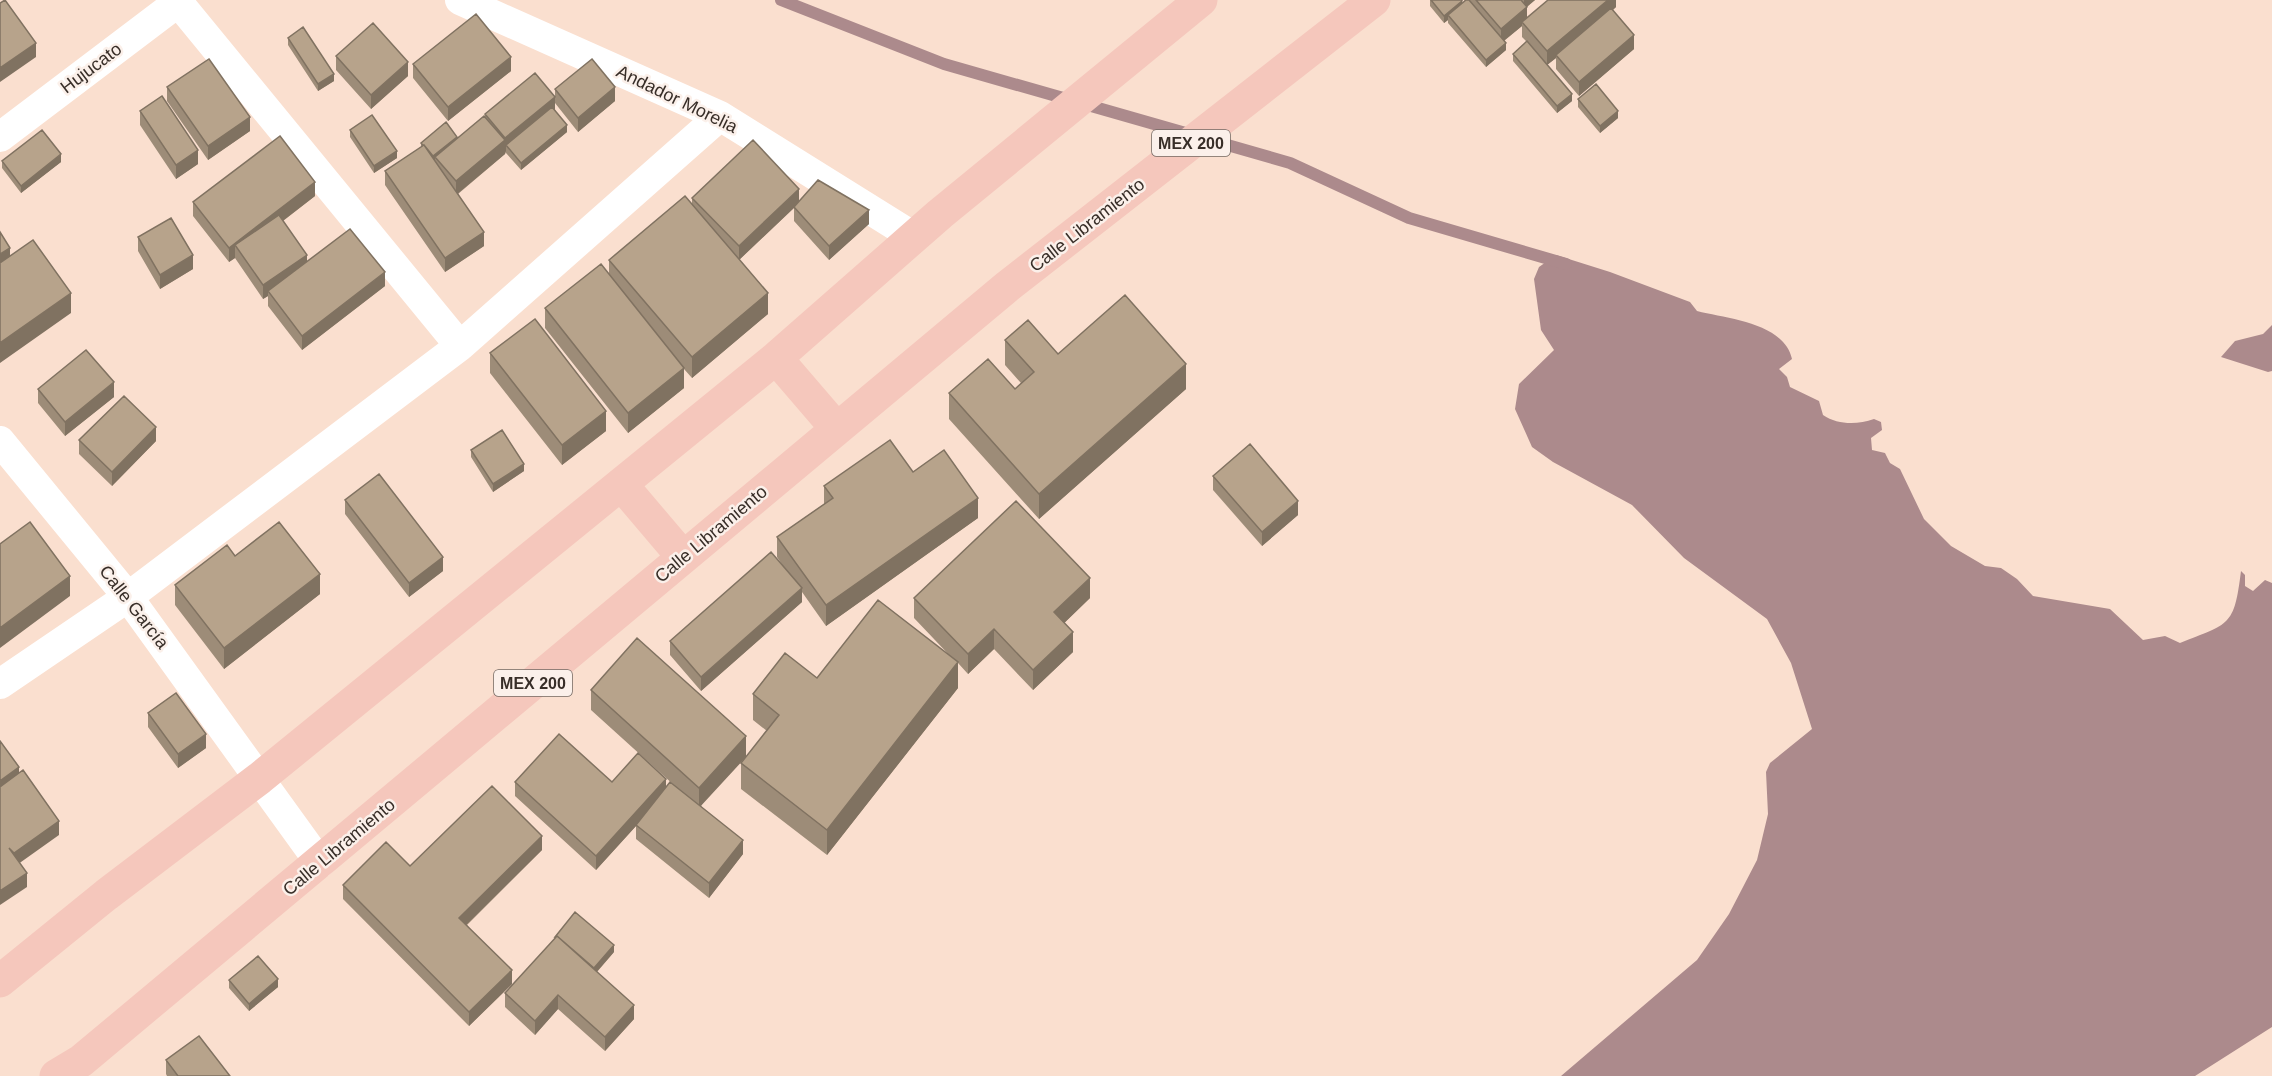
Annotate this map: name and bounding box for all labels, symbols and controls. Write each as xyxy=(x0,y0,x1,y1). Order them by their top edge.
street label: Hujucato xyxy=(57,39,125,97)
street label: Andador Morelia xyxy=(613,61,742,137)
road number: MEX 200 xyxy=(1152,130,1230,156)
street label: Calle Libramiento xyxy=(1026,174,1148,276)
street label: Calle Libramiento xyxy=(651,481,771,587)
street label: Calle García xyxy=(95,561,173,653)
road number: MEX 200 xyxy=(494,670,572,696)
street label: Calle Libramiento xyxy=(279,794,399,900)

